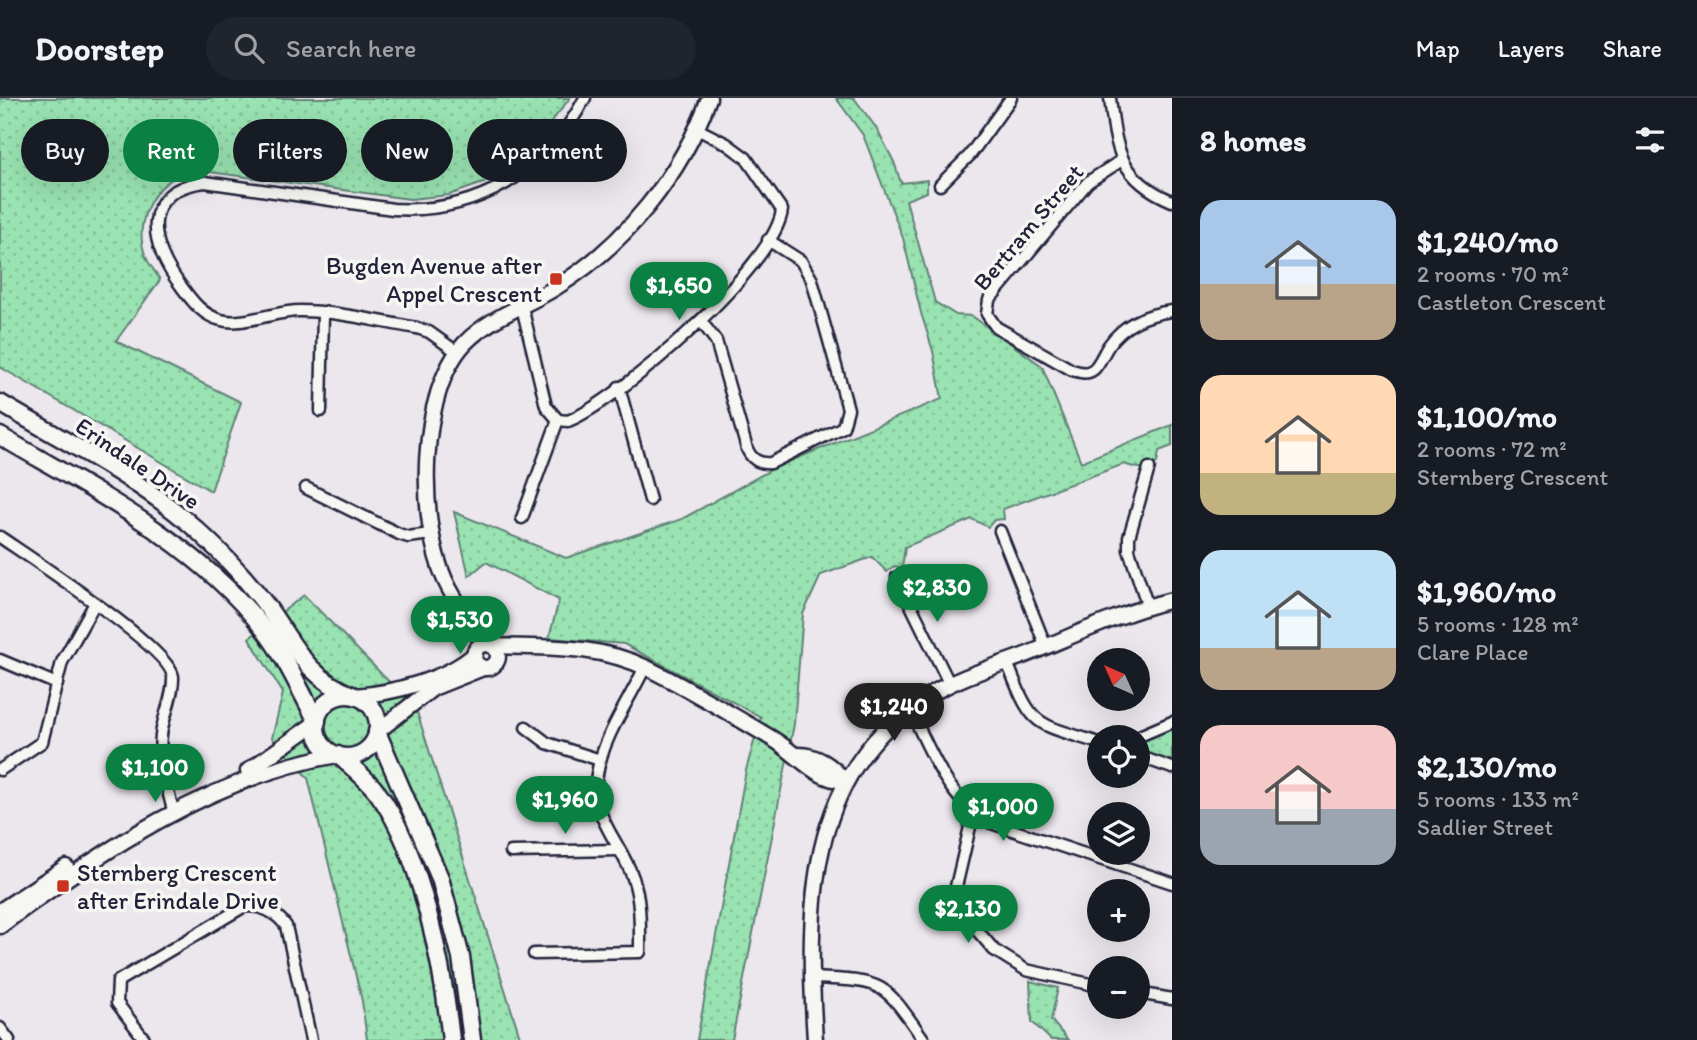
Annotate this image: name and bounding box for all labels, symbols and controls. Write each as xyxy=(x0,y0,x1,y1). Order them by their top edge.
search box xyxy=(206,17,696,80)
text: Doorstep xyxy=(35,29,164,68)
icon: search xyxy=(230,29,268,67)
text: Search here xyxy=(286,32,416,64)
text: Map xyxy=(1416,34,1460,63)
text: Layers xyxy=(1498,34,1565,63)
text: Share xyxy=(1603,34,1662,63)
chip: Buy xyxy=(21,119,109,182)
chip: Rent xyxy=(123,119,219,182)
chip: Filters xyxy=(233,119,347,182)
chip: New xyxy=(361,119,453,182)
chip: Apartment xyxy=(467,119,627,182)
icon: filters xyxy=(1631,121,1669,159)
text: 8 homes xyxy=(1200,122,1307,159)
street label: Bertram Street xyxy=(967,158,1089,296)
text: $1,240/mo xyxy=(1417,223,1559,260)
icon: home xyxy=(1256,228,1340,312)
place label: Bugden Avenue after Appel Crescent xyxy=(326,251,542,308)
text: 2 rooms · 70 m² xyxy=(1417,260,1569,288)
pin: $1,650 xyxy=(622,262,736,322)
marker: Bugden Avenue after Appel Crescent xyxy=(548,271,564,287)
text: $1,650 xyxy=(646,271,712,299)
text: Castleton Crescent xyxy=(1417,288,1606,316)
text: $1,100/mo xyxy=(1417,398,1557,435)
icon: home xyxy=(1256,403,1340,487)
street label: Erindale Drive xyxy=(70,411,206,515)
text: 2 rooms · 72 m² xyxy=(1417,435,1567,463)
text: Sternberg Crescent xyxy=(1417,463,1608,491)
pin: $2,830 xyxy=(880,564,994,624)
text: $2,830 xyxy=(903,573,971,601)
text: $1,960/mo xyxy=(1417,573,1556,610)
icon: home xyxy=(1256,578,1340,662)
pin: $1,530 xyxy=(403,596,517,656)
text: $1,530 xyxy=(427,605,493,633)
text: 5 rooms · 128 m² xyxy=(1417,610,1579,638)
text: Clare Place xyxy=(1417,638,1528,666)
north arrow xyxy=(1087,648,1150,710)
map controls xyxy=(1087,648,1150,1019)
pin: $1,240 xyxy=(837,684,951,743)
text: $1,240 xyxy=(860,692,928,720)
button: locate xyxy=(1087,725,1150,788)
pin: $1,100 xyxy=(98,744,212,804)
text: $2,130/mo xyxy=(1417,748,1557,785)
text: $1,100 xyxy=(122,753,188,781)
icon: home xyxy=(1256,753,1340,837)
pin: $1,960 xyxy=(508,776,622,836)
pin: $1,000 xyxy=(946,784,1060,843)
text: $1,960 xyxy=(532,785,598,813)
text: 5 rooms · 133 m² xyxy=(1417,785,1579,813)
text: $1,000 xyxy=(968,792,1038,820)
button: layers xyxy=(1087,802,1150,865)
text: Sadlier Street xyxy=(1417,813,1553,841)
place label: Sternberg Crescent after Erindale Drive xyxy=(77,858,279,915)
marker: Sternberg Crescent after Erindale Drive xyxy=(55,878,71,894)
button: + xyxy=(1087,879,1150,942)
pin: $2,130 xyxy=(911,886,1025,945)
text: $2,130 xyxy=(935,894,1001,922)
button: − xyxy=(1087,956,1150,1019)

